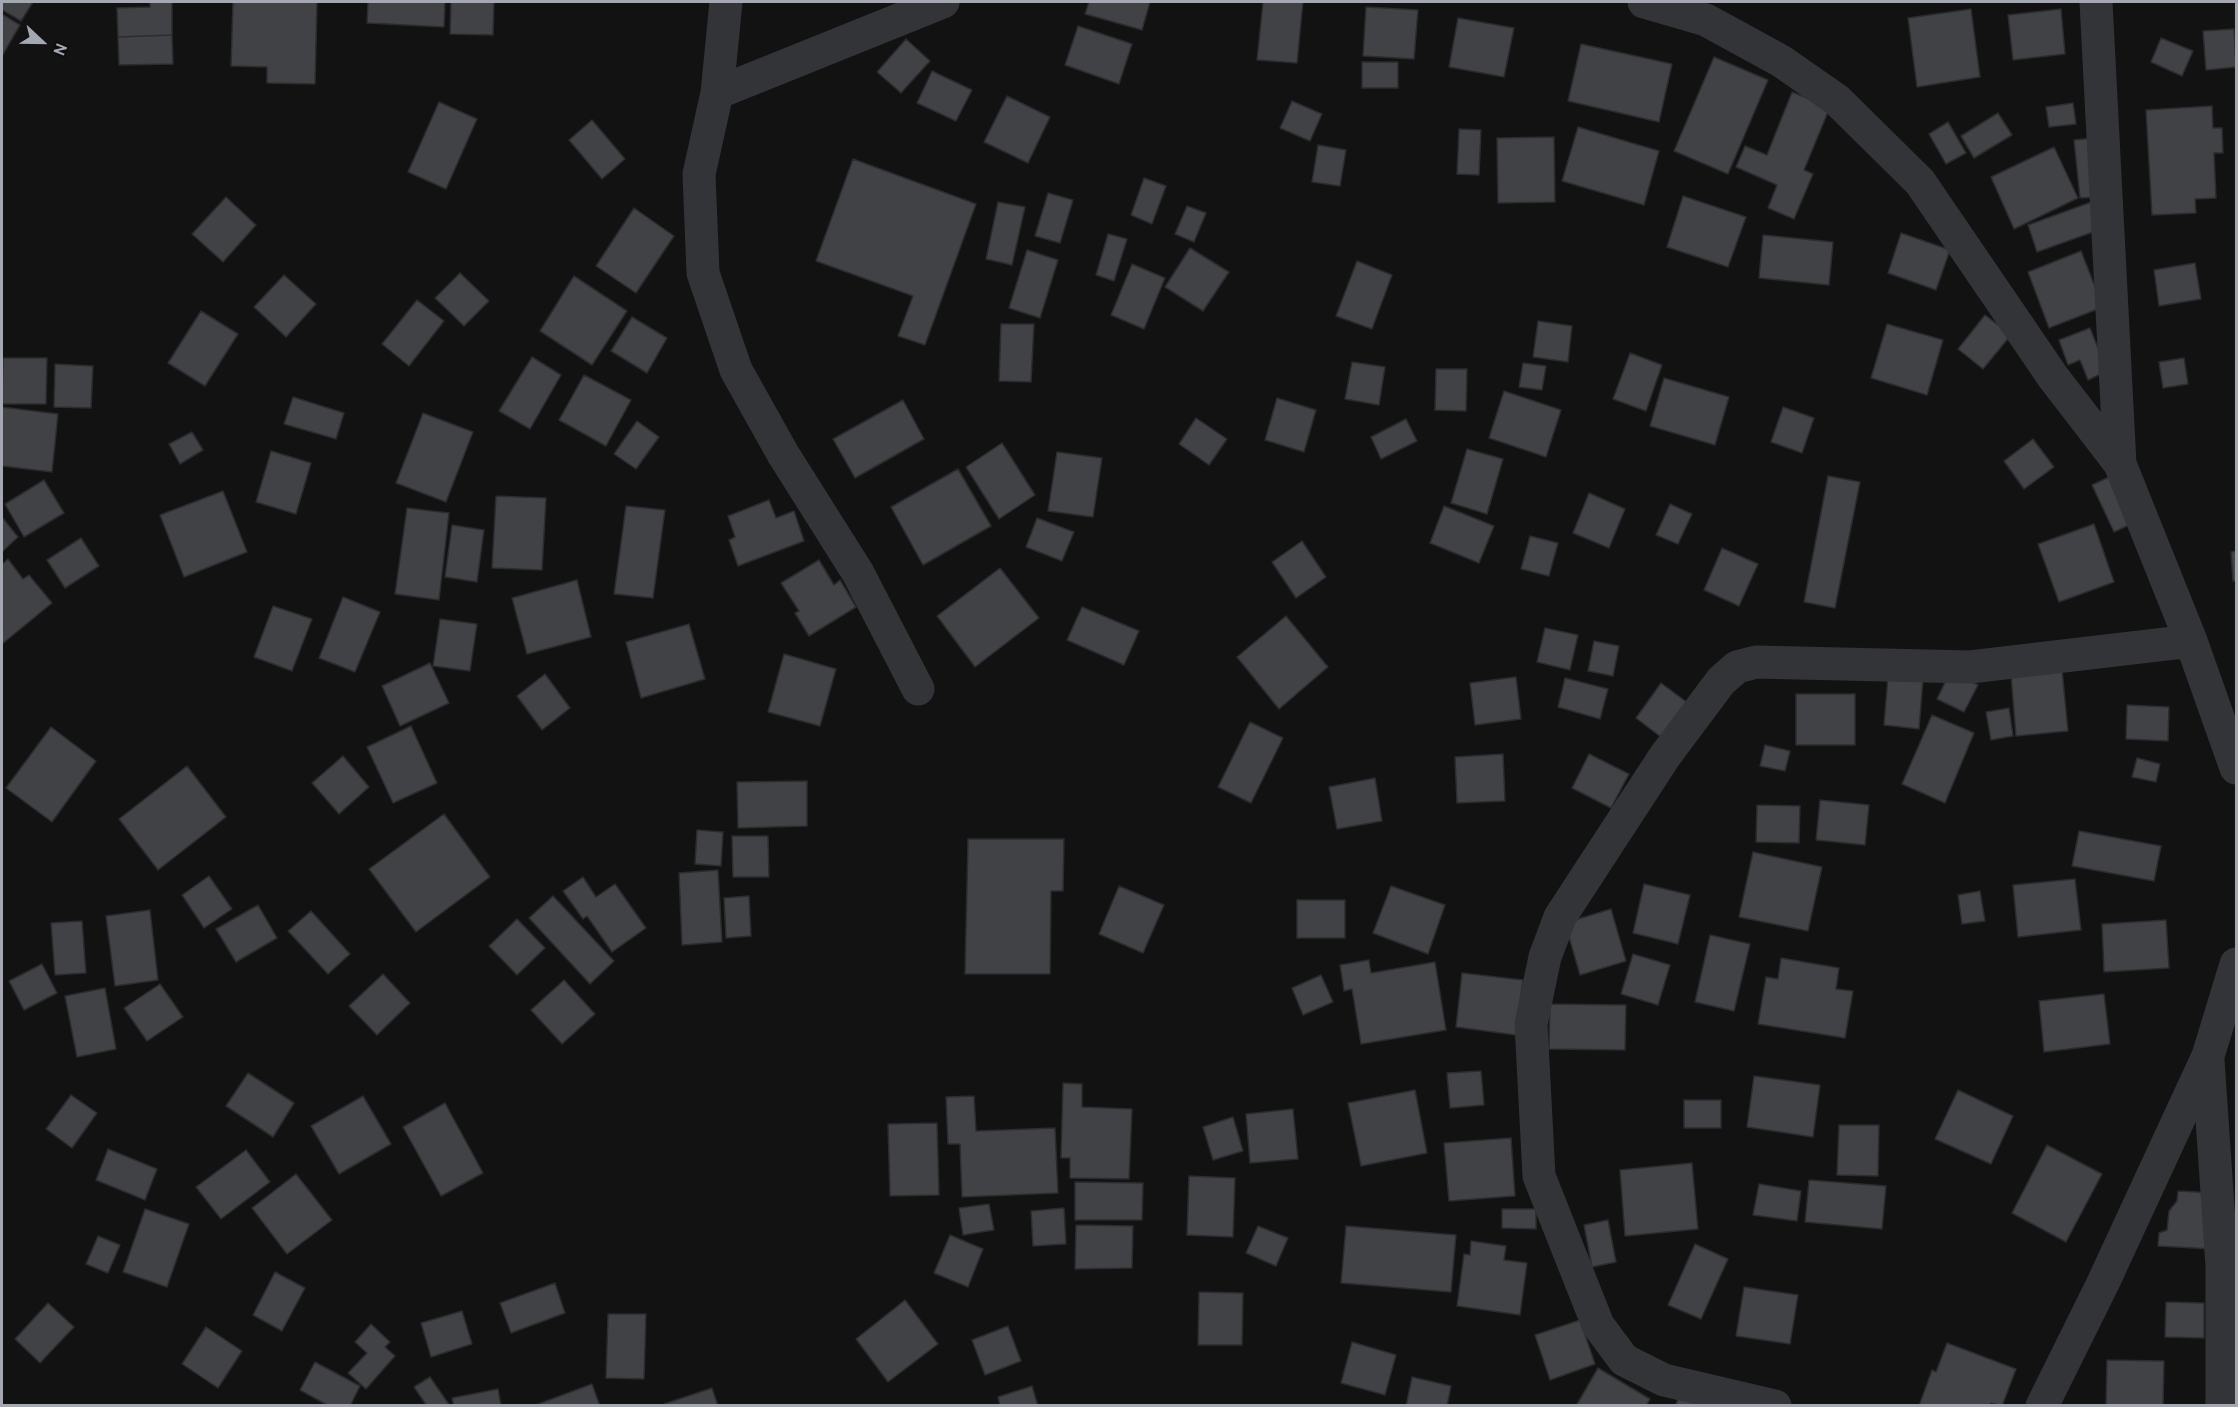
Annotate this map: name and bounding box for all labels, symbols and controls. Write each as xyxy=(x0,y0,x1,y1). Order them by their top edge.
north arrow xyxy=(12,12,72,72)
text: N xyxy=(47,40,70,58)

